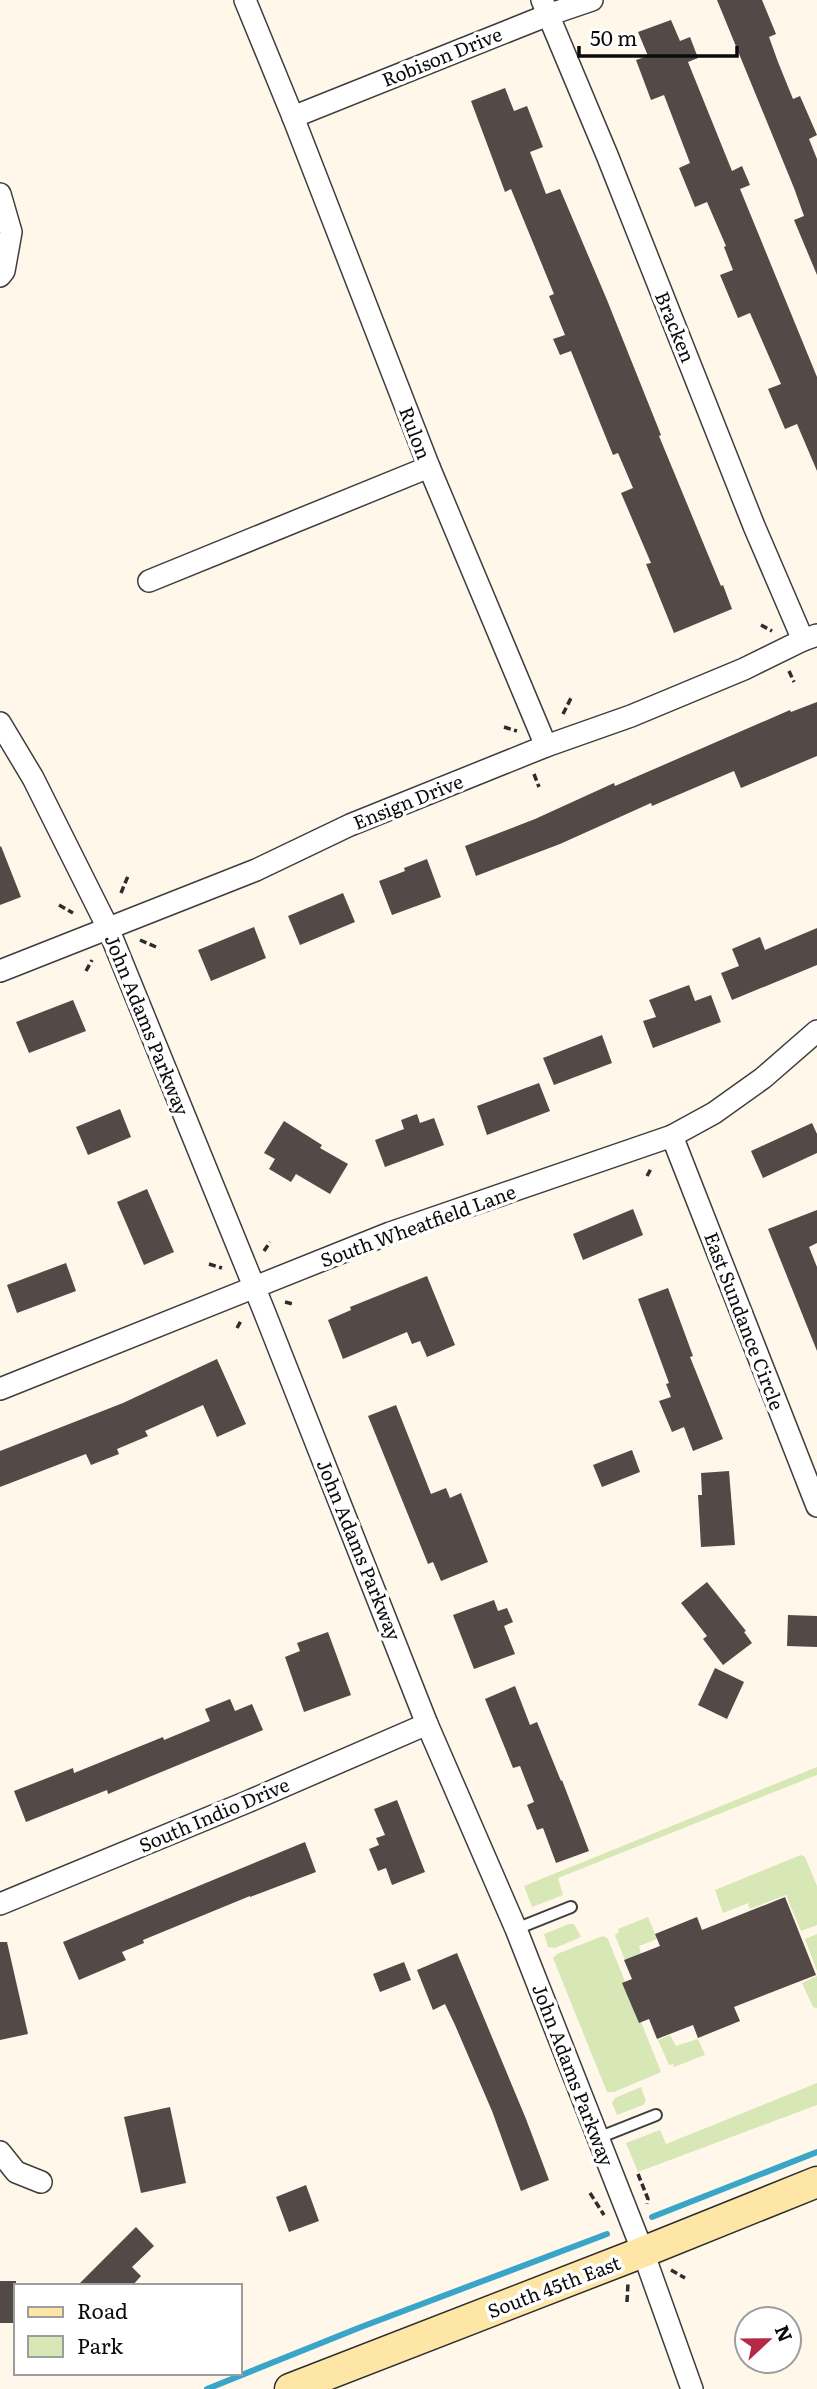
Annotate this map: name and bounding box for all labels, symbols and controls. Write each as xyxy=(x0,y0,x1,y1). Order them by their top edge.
scale bar xyxy=(579,14,736,58)
street label: Robison Drive xyxy=(377,19,506,93)
text: 50 m xyxy=(590,21,637,52)
street label: Bracken xyxy=(649,287,703,366)
street label: Rulon xyxy=(393,402,439,463)
street label: Ensign Drive xyxy=(348,766,467,836)
street label: John Adams Parkway xyxy=(99,930,197,1120)
street label: South Wheatfield Lane xyxy=(316,1177,519,1273)
street label: East Sundance Circle xyxy=(698,1228,792,1414)
street label: John Adams Parkway xyxy=(311,1455,409,1645)
street label: South Indio Drive xyxy=(134,1770,293,1858)
street label: John Adams Parkway xyxy=(526,1979,622,2170)
street label: South 45th East xyxy=(483,2248,624,2324)
legend xyxy=(14,2284,242,2375)
text: Road xyxy=(77,2294,128,2325)
north arrow xyxy=(733,2305,803,2375)
text: N xyxy=(769,2321,801,2346)
text: Park xyxy=(77,2329,123,2360)

